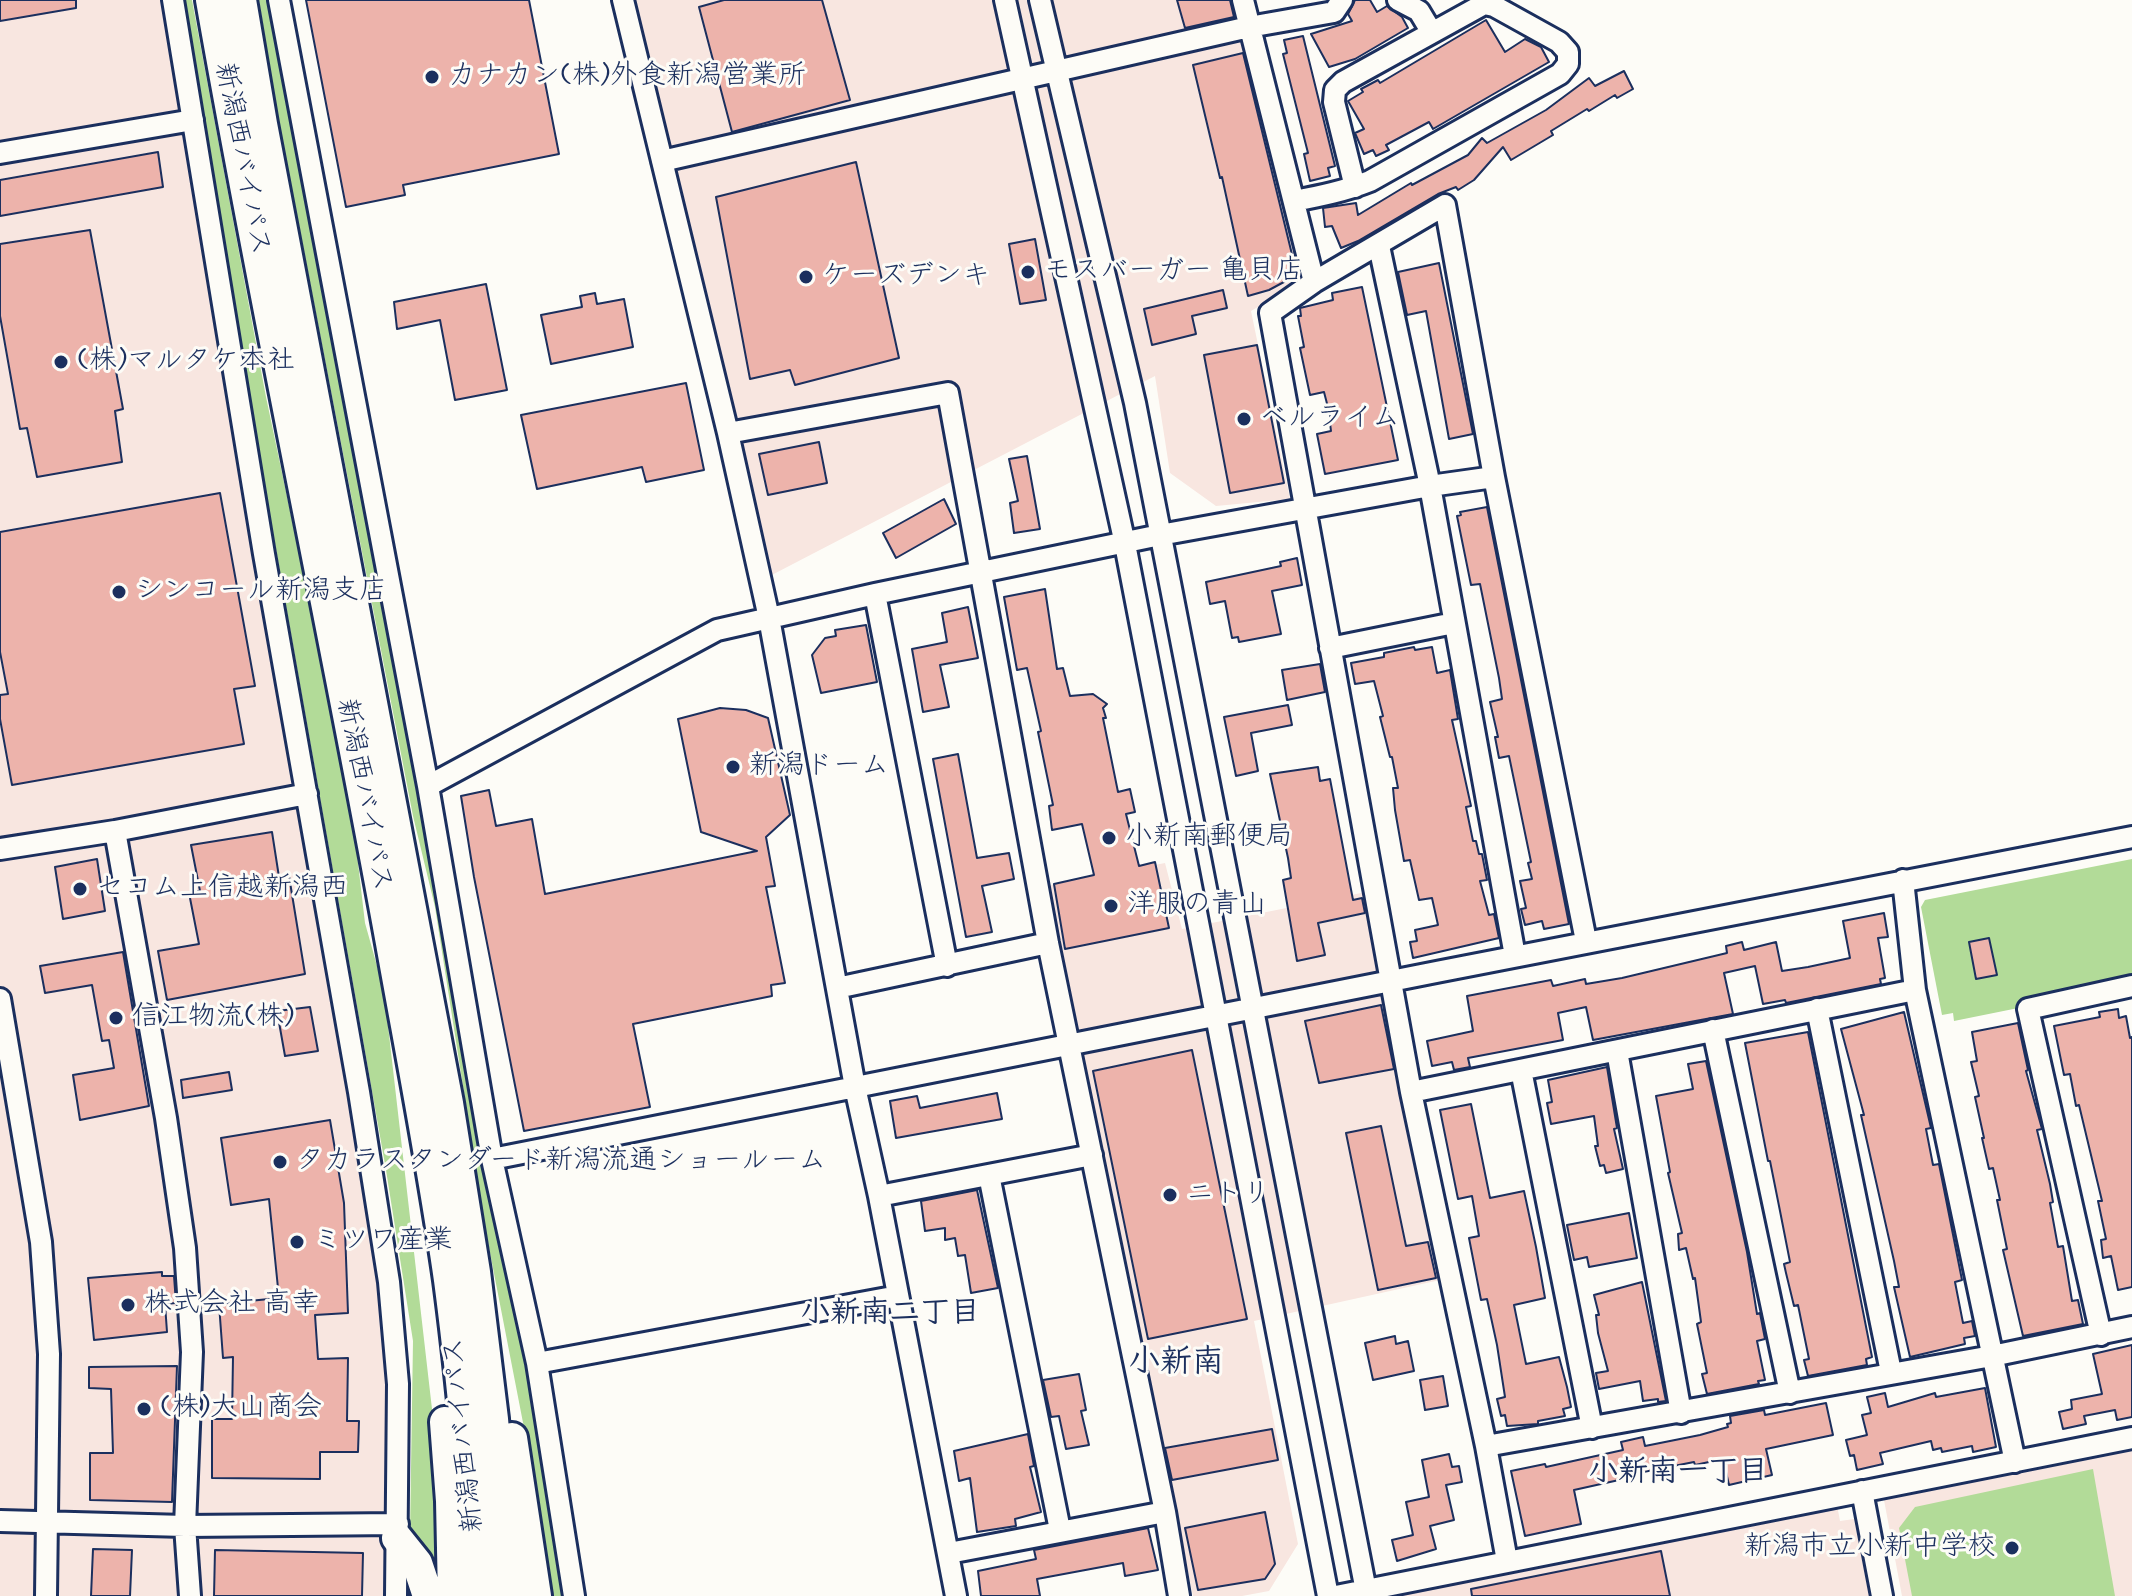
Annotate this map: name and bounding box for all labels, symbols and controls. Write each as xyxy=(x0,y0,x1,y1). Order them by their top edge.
street label: 新潟西バイパス xyxy=(206,60,276,258)
place label: カナカン(株)外食新潟営業所 xyxy=(448,60,806,94)
marker: カナカン(株)外食新潟営業所 xyxy=(423,68,441,86)
place label: モスバーガー 亀貝店 xyxy=(1044,255,1304,289)
place label: ケーズデンキ xyxy=(822,260,990,294)
marker: モスバーガー 亀貝店 xyxy=(1019,263,1037,281)
marker: ケーズデンキ xyxy=(797,268,815,286)
place label: (株)マルタケ本社 xyxy=(77,345,295,379)
marker: (株)マルタケ本社 xyxy=(52,353,70,371)
place label: ベルライム xyxy=(1260,402,1400,436)
marker: ベルライム xyxy=(1235,410,1253,428)
place label: シンコール新潟支店 xyxy=(135,575,387,609)
marker: シンコール新潟支店 xyxy=(110,583,128,601)
street label: 新潟西バイパス xyxy=(328,696,398,894)
place label: 新潟ドーム xyxy=(749,750,889,784)
marker: 新潟ドーム xyxy=(724,758,742,776)
place label: 小新南郵便局 xyxy=(1125,821,1293,855)
marker: 小新南郵便局 xyxy=(1100,829,1118,847)
place label: セコム上信越新潟西 xyxy=(96,872,348,906)
marker: セコム上信越新潟西 xyxy=(71,880,89,898)
place label: 洋服の青山 xyxy=(1127,889,1267,923)
marker: 洋服の青山 xyxy=(1102,897,1120,915)
place label: 信江物流(株) xyxy=(132,1001,294,1035)
marker: 信江物流(株) xyxy=(107,1009,125,1027)
place label: タカラスタンダード新潟流通ショールーム xyxy=(296,1145,826,1179)
marker: タカラスタンダード新潟流通ショールーム xyxy=(271,1153,289,1171)
place label: ニトリ xyxy=(1186,1178,1270,1212)
marker: ニトリ xyxy=(1161,1186,1179,1204)
place label: ミツワ産業 xyxy=(313,1225,453,1259)
marker: ミツワ産業 xyxy=(288,1233,306,1251)
place label: 株式会社 高幸 xyxy=(144,1288,320,1322)
marker: 株式会社 高幸 xyxy=(119,1296,137,1314)
district label: 小新南二丁目 xyxy=(800,1297,980,1333)
street label: 新潟西バイパス xyxy=(438,1336,492,1534)
district label: 小新南 xyxy=(1128,1345,1224,1383)
place label: (株)大山商会 xyxy=(160,1392,322,1426)
marker: (株)大山商会 xyxy=(135,1400,153,1418)
district label: 小新南一丁目 xyxy=(1588,1456,1768,1492)
place label: 新潟市立小新中学校 xyxy=(1744,1531,1996,1565)
marker: 新潟市立小新中学校 xyxy=(2003,1539,2021,1557)

